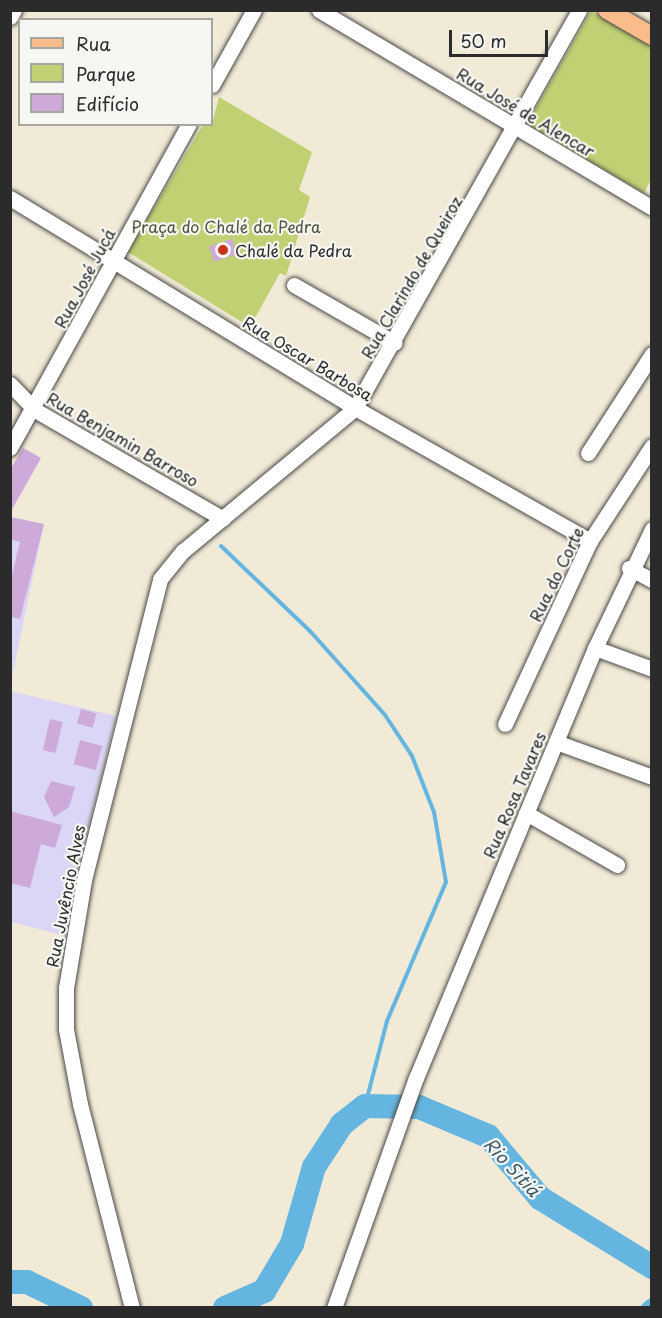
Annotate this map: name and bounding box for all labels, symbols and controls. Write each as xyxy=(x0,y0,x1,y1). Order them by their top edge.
legend xyxy=(18,18,213,126)
scale bar xyxy=(452,18,551,56)
text: 50 m xyxy=(460,27,507,54)
text: Rua xyxy=(76,30,111,57)
text: Parque xyxy=(76,60,136,87)
street label: Rua José de Alencar xyxy=(453,63,599,161)
text: Edifício xyxy=(76,90,139,117)
street label: Rua Clarindo de Queiroz xyxy=(356,191,466,363)
park label: Praça do Chalé da Pedra xyxy=(130,216,322,236)
street label: Rua José Jucá xyxy=(49,224,119,332)
place label: Chalé da Pedra xyxy=(235,240,353,260)
marker: Chalé da Pedra xyxy=(216,243,230,257)
street label: Rua Oscar Barbosa xyxy=(239,311,377,405)
street label: Rua Benjamin Barroso xyxy=(43,387,203,491)
street label: Rua do Corte xyxy=(525,524,587,624)
street label: Rua Rosa Tavares xyxy=(479,729,549,861)
street label: Rua Juvêncio Alves xyxy=(42,822,88,970)
water label: Rio Sitiá xyxy=(479,1133,545,1201)

